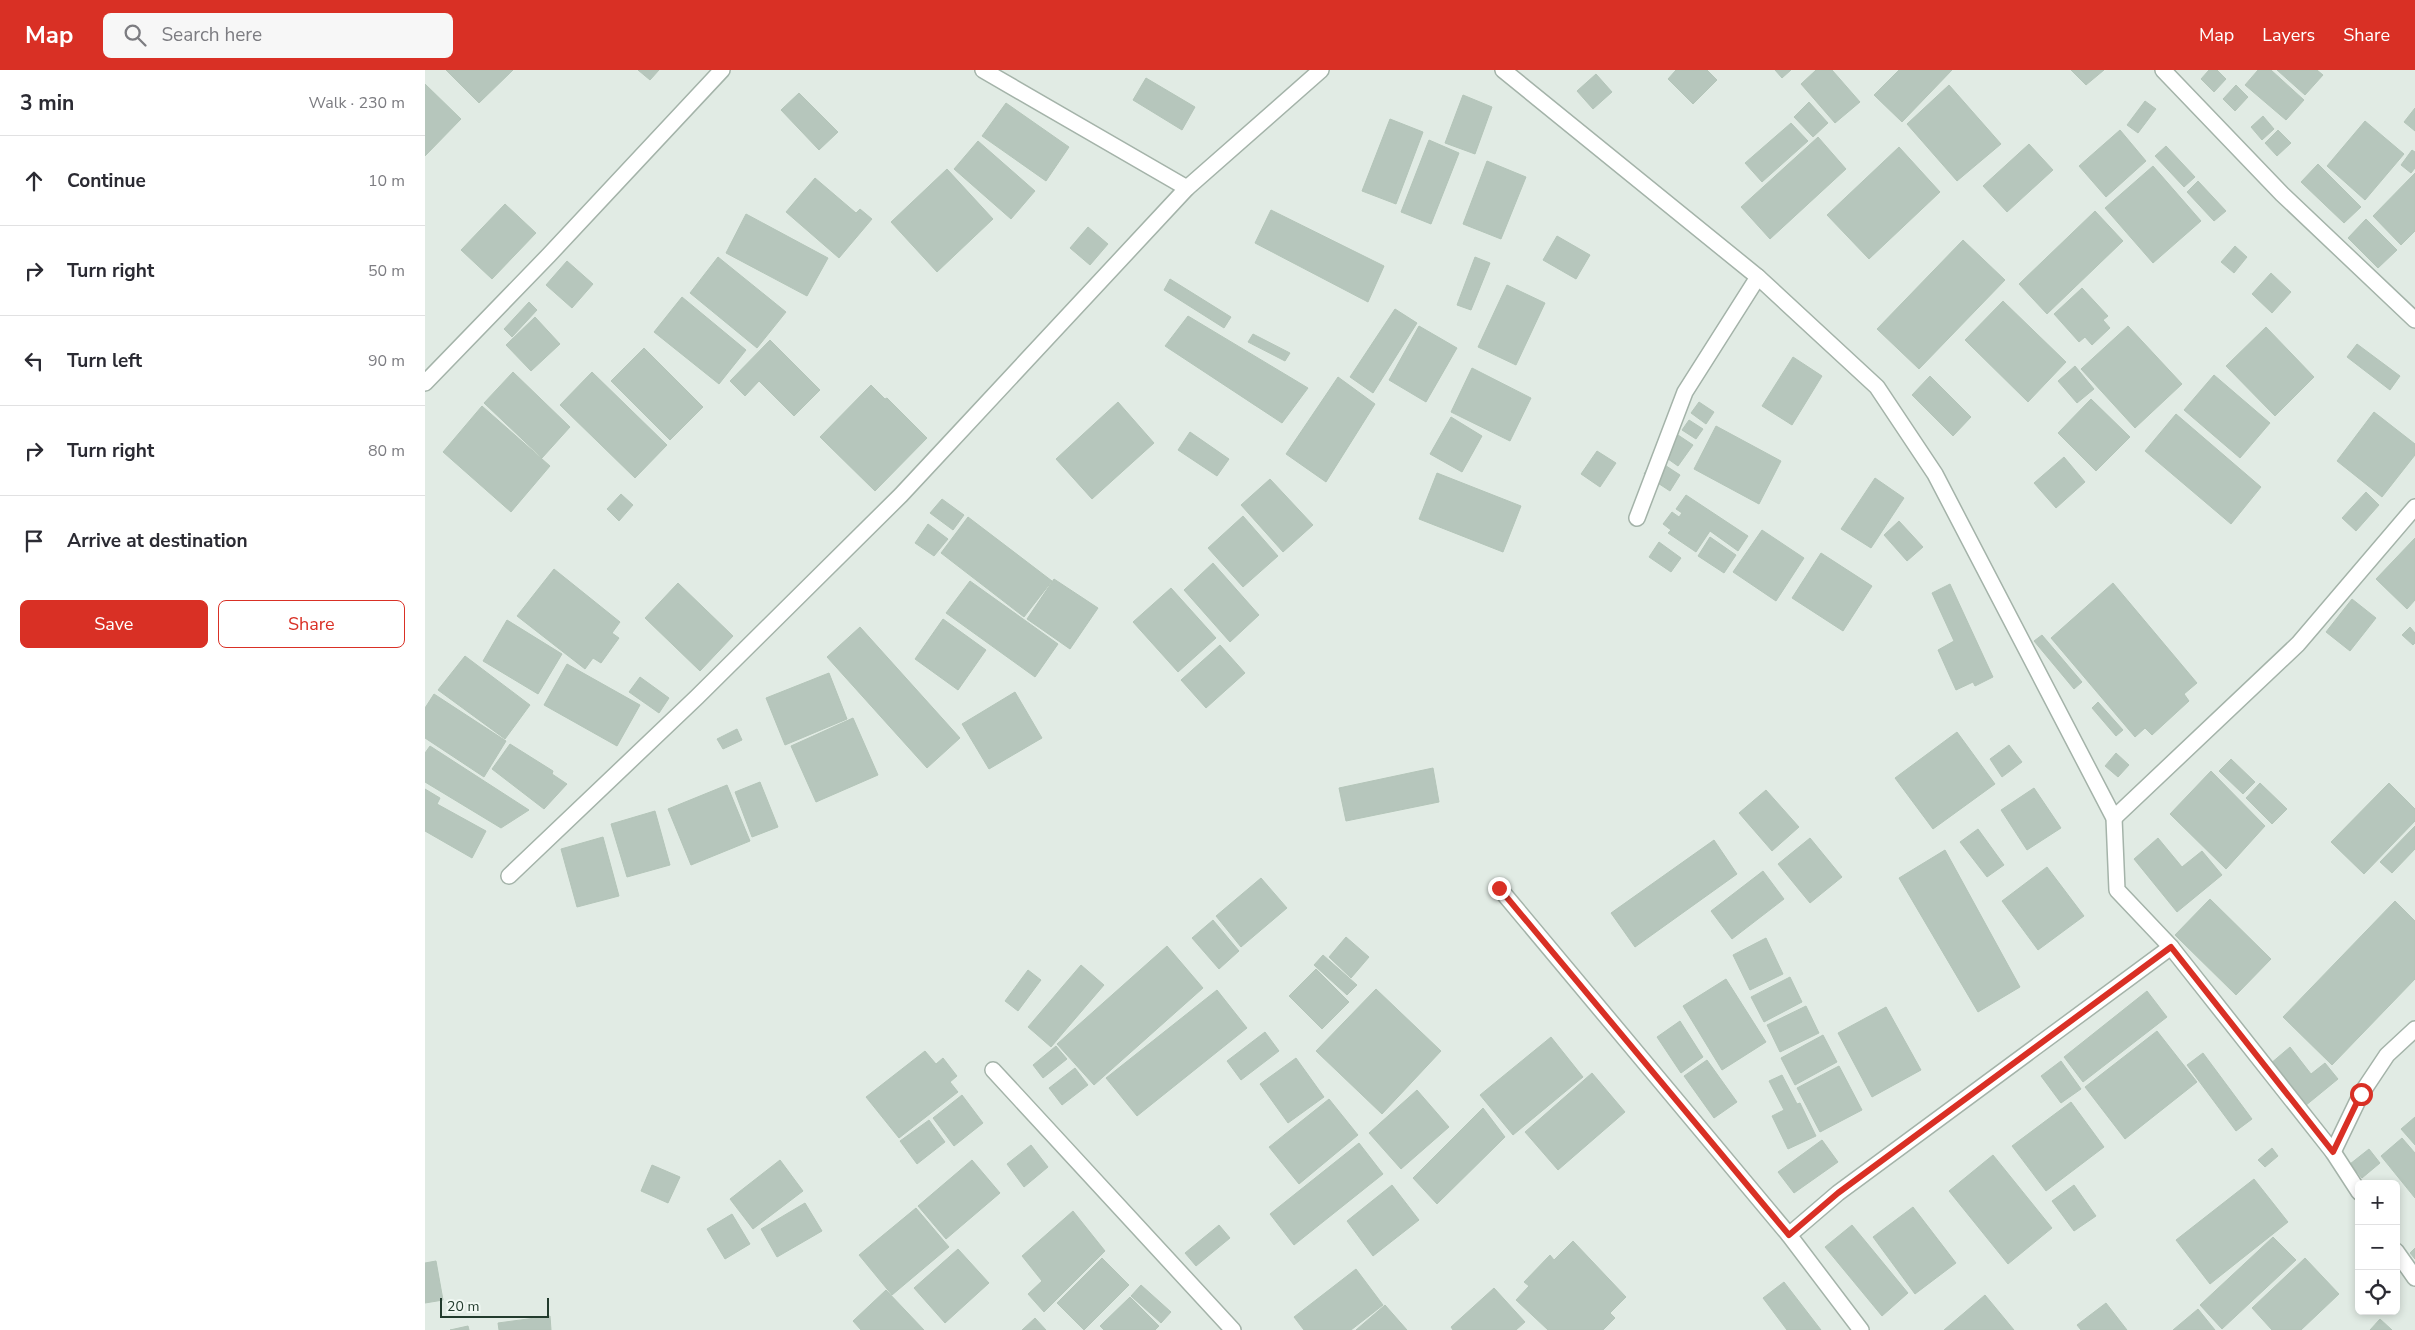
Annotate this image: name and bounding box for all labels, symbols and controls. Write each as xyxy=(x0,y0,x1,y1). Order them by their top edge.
search box xyxy=(103,13,453,58)
text: Map xyxy=(25,19,73,51)
icon: search xyxy=(121,21,149,49)
text: Search here xyxy=(161,22,262,48)
text: Map xyxy=(2199,23,2234,47)
text: Layers xyxy=(2262,23,2315,47)
text: Share xyxy=(2343,23,2390,47)
text: 3 min xyxy=(20,89,74,117)
text: Walk · 230 m xyxy=(309,92,405,114)
icon: ahead xyxy=(20,167,48,195)
text: Continue xyxy=(67,168,146,194)
text: 10 m xyxy=(368,170,405,192)
icon: right xyxy=(20,257,48,285)
text: Turn right xyxy=(67,258,154,284)
text: 50 m xyxy=(368,260,405,282)
icon: left xyxy=(20,347,48,375)
text: Turn left xyxy=(67,348,142,374)
text: 90 m xyxy=(368,350,405,372)
icon: right xyxy=(20,437,48,465)
text: Turn right xyxy=(67,438,154,464)
text: 80 m xyxy=(368,440,405,462)
icon: arrive xyxy=(20,527,48,555)
text: Arrive at destination xyxy=(67,528,248,554)
button: Save xyxy=(20,600,208,648)
button: Share xyxy=(218,600,405,648)
route end xyxy=(1488,877,1511,900)
route start xyxy=(2350,1083,2373,1106)
map controls xyxy=(2355,1180,2400,1315)
button: + xyxy=(2355,1180,2400,1225)
button: − xyxy=(2355,1225,2400,1270)
button: locate xyxy=(2355,1270,2400,1315)
scale bar xyxy=(440,1295,549,1318)
text: 20 m xyxy=(447,1297,479,1316)

